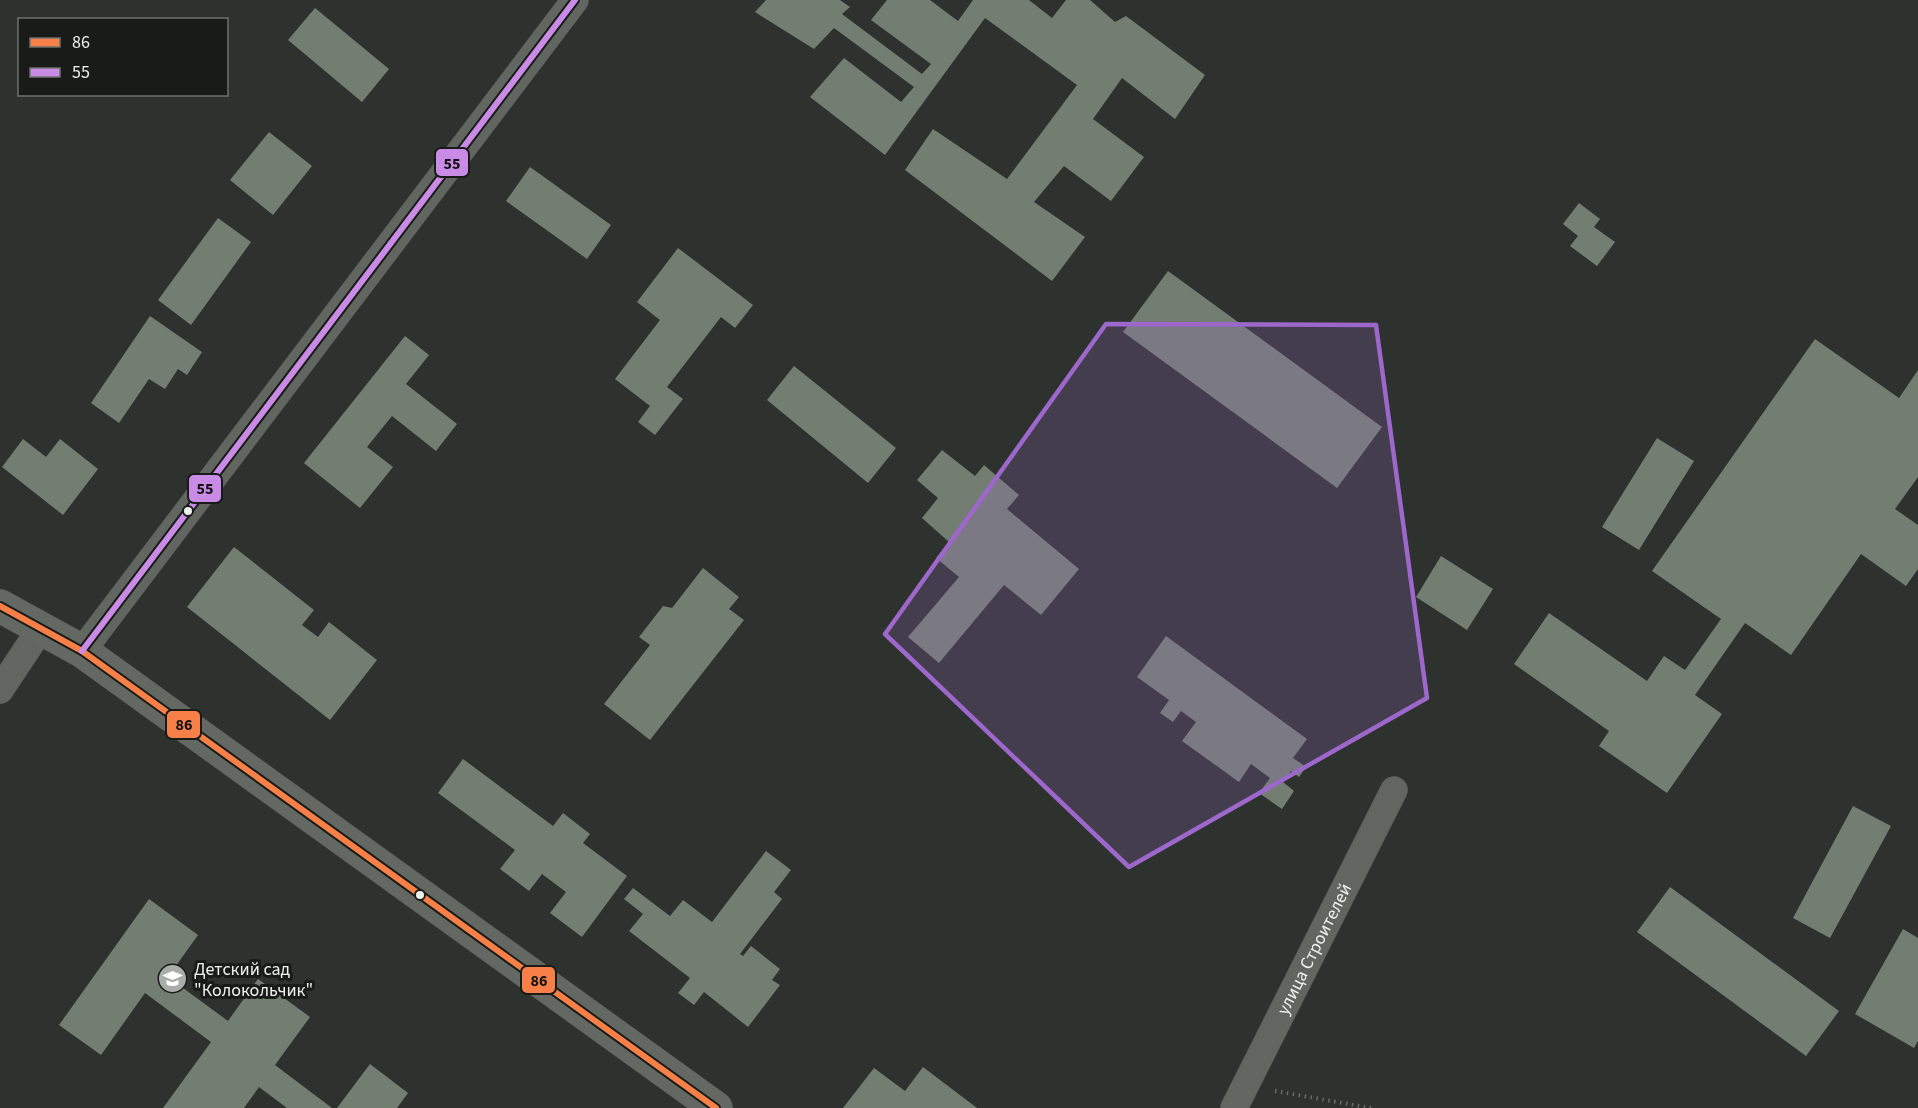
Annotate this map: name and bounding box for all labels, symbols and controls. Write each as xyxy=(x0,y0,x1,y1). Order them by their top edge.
legend xyxy=(18,18,228,96)
text: 86 xyxy=(72,30,90,55)
text: 55 xyxy=(72,60,90,85)
line badge: 55 xyxy=(435,148,469,177)
text: 55 xyxy=(444,153,460,175)
line badge: 55 xyxy=(188,474,222,503)
text: 55 xyxy=(197,478,213,500)
unlabelled marker xyxy=(182,505,194,517)
line badge: 86 xyxy=(166,710,201,739)
text: 86 xyxy=(176,714,192,736)
street label: улица Строителей xyxy=(1271,879,1358,1019)
unlabelled marker xyxy=(414,889,426,901)
place label: Детский сад "Колокольчик" xyxy=(194,957,313,1003)
school or university icon: Детский сад "Колокольчик" xyxy=(157,963,189,995)
line badge: 86 xyxy=(521,966,556,994)
text: 86 xyxy=(531,970,547,992)

